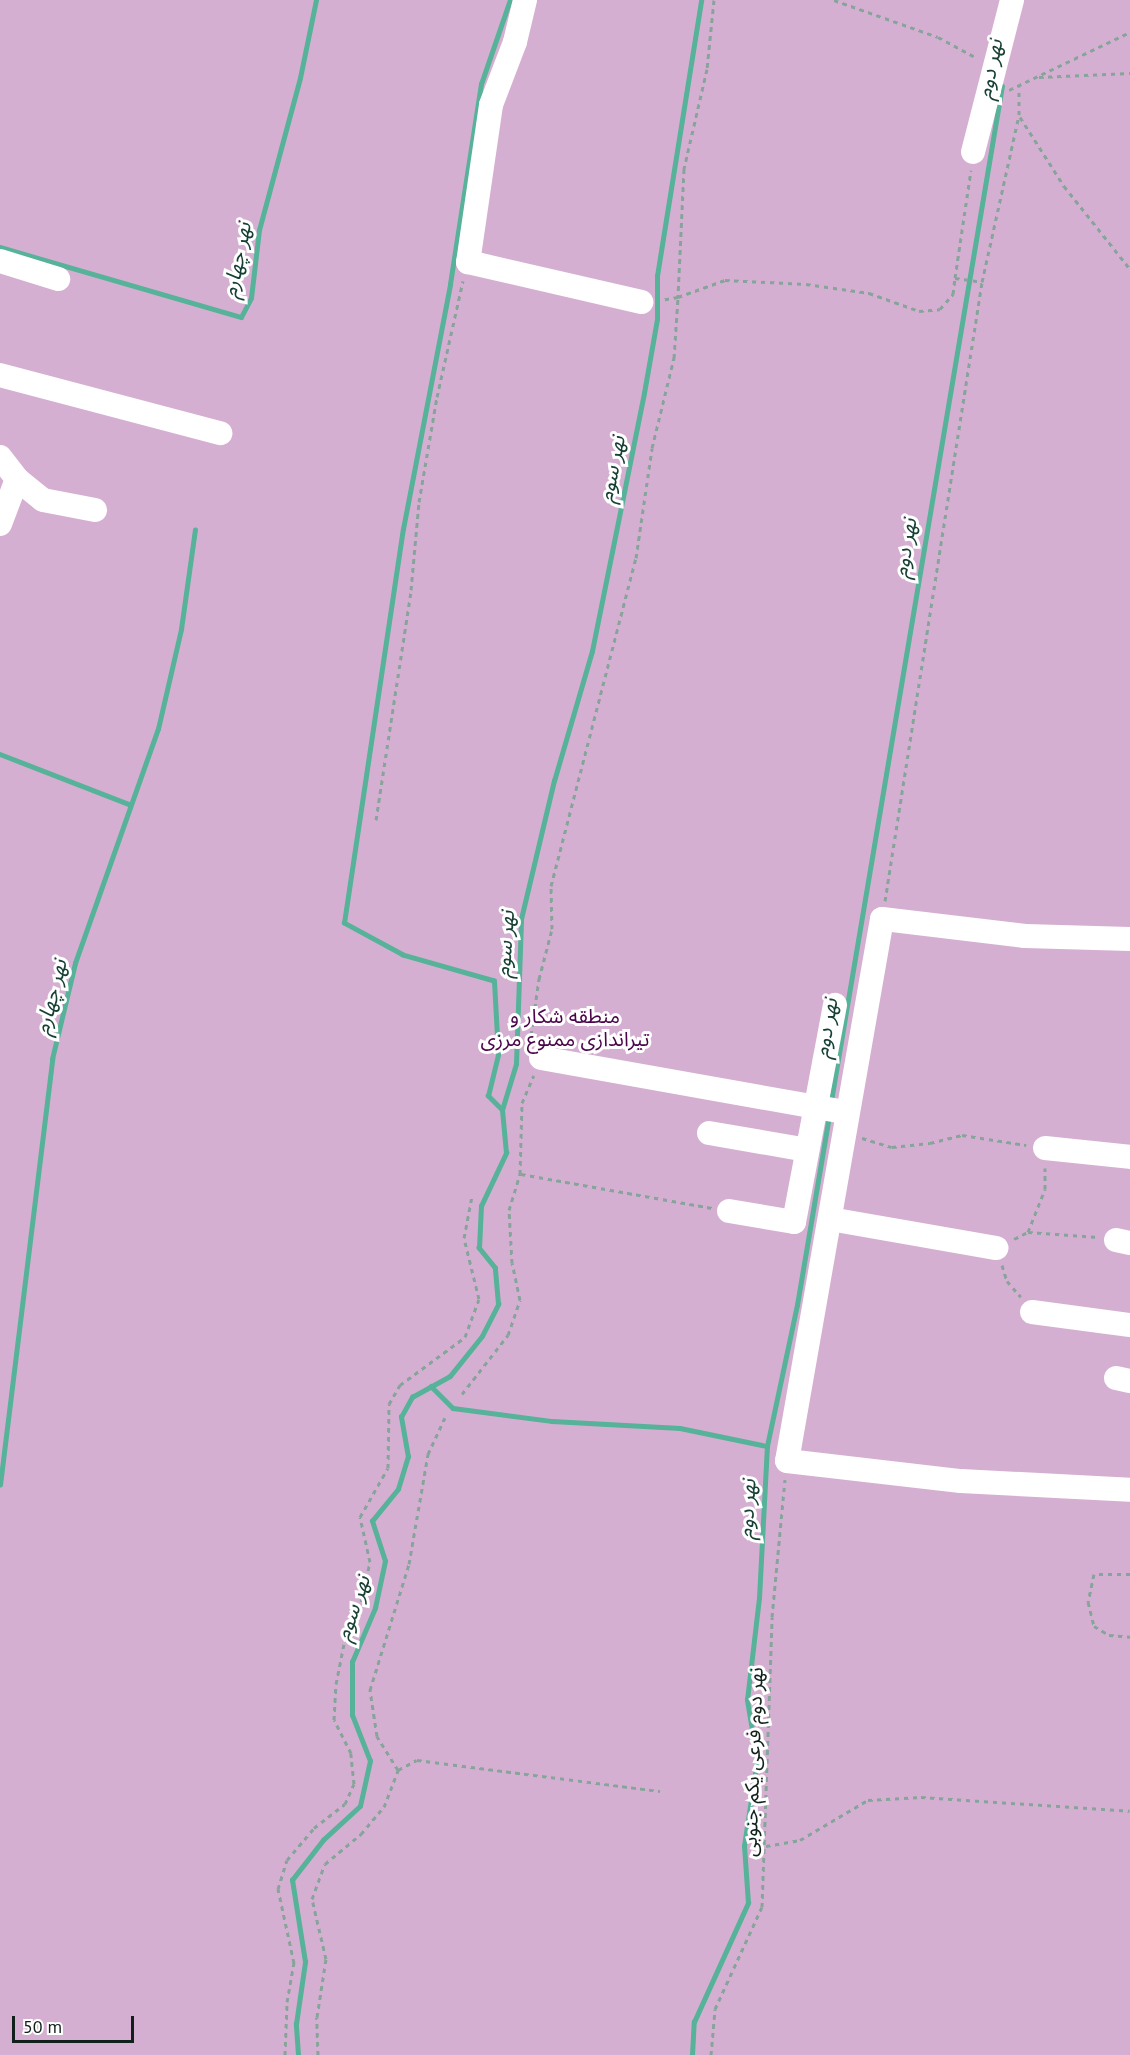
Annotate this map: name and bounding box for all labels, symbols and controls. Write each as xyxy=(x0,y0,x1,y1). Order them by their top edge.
water label: نهر دوم xyxy=(972,37,1008,101)
water label: نهر چهارم xyxy=(217,220,257,300)
water label: نهر سوم xyxy=(593,434,631,504)
water label: نهر دوم xyxy=(888,517,922,579)
water label: نهر سوم xyxy=(490,910,520,978)
water label: نهر چهارم xyxy=(30,957,72,1037)
water label: نهر دوم xyxy=(809,997,843,1059)
park label: منطقه شکار و تیراندازی ممنوع مرزی xyxy=(480,1004,650,1051)
water label: نهر دوم xyxy=(733,1478,761,1540)
water label: نهر سوم xyxy=(330,1572,376,1644)
street label: نهر دوم فرعی یکم جنوبی xyxy=(738,1667,768,1857)
scale bar xyxy=(15,2004,136,2042)
text: 50 m xyxy=(23,2015,62,2038)

